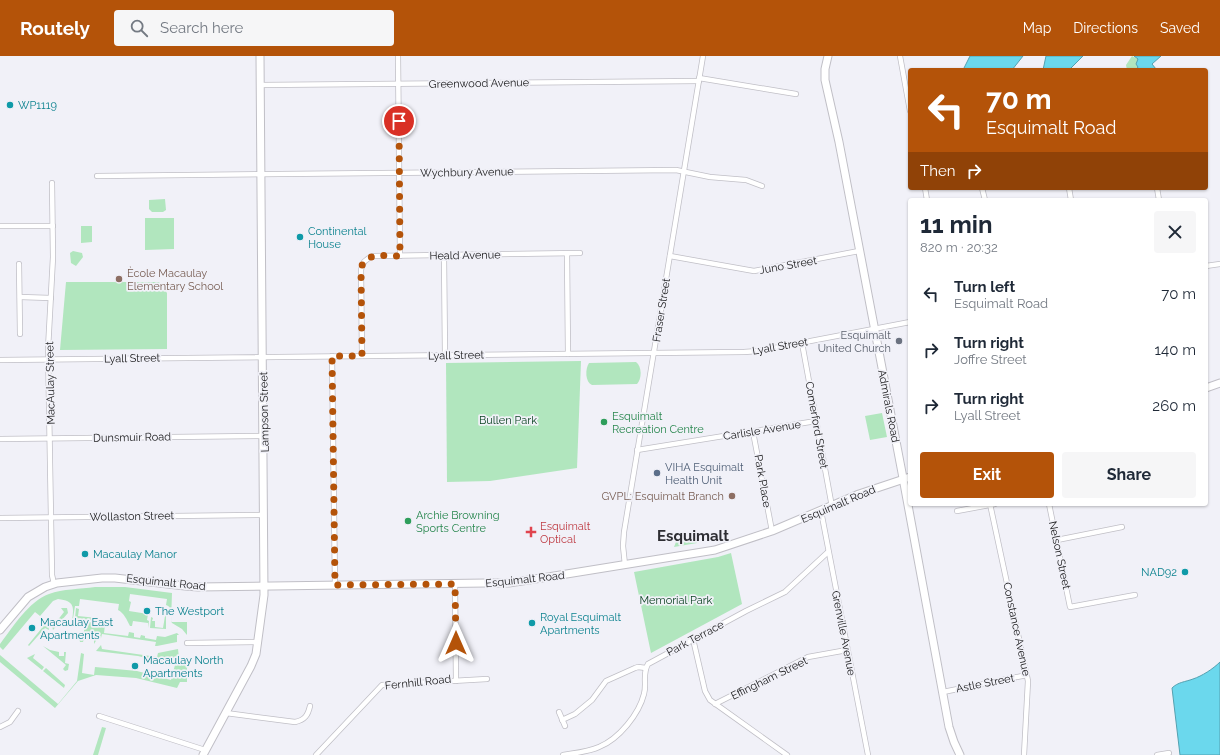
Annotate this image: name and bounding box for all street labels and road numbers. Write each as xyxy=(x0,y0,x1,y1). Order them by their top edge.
street label: Greenwood Avenue xyxy=(429,76,530,91)
street label: Wychbury Avenue xyxy=(420,165,514,180)
street label: Heald Avenue xyxy=(429,248,501,263)
street label: Juno Street xyxy=(758,254,818,277)
street label: Fraser Street xyxy=(650,277,673,343)
street label: Lyall Street xyxy=(751,335,809,358)
street label: MacAulay Street xyxy=(43,341,58,425)
street label: Lyall Street xyxy=(428,349,485,362)
street label: Lyall Street xyxy=(104,352,161,365)
street label: Admirals Road xyxy=(875,369,902,444)
street label: Lampson Street xyxy=(257,371,272,453)
street label: Comerford Street xyxy=(802,380,831,470)
street label: Carlisle Avenue xyxy=(722,418,802,443)
street label: Dunsmuir Road xyxy=(93,430,171,445)
street label: Park Place xyxy=(751,454,774,509)
street label: Esquimalt Road xyxy=(799,483,878,526)
street label: Wollaston Street xyxy=(90,509,175,524)
street label: Nelson Street xyxy=(1046,520,1073,591)
street label: Esquimalt Road xyxy=(485,569,566,590)
street label: Esquimalt Road xyxy=(126,572,206,593)
street label: Constance Avenue xyxy=(1000,581,1033,678)
street label: Grenville Avenue xyxy=(829,590,858,677)
street label: Park Terrace xyxy=(664,618,727,659)
street label: Effingham Street xyxy=(729,654,810,703)
street label: Astle Street xyxy=(955,671,1016,696)
street label: Fernhill Road xyxy=(384,673,452,692)

